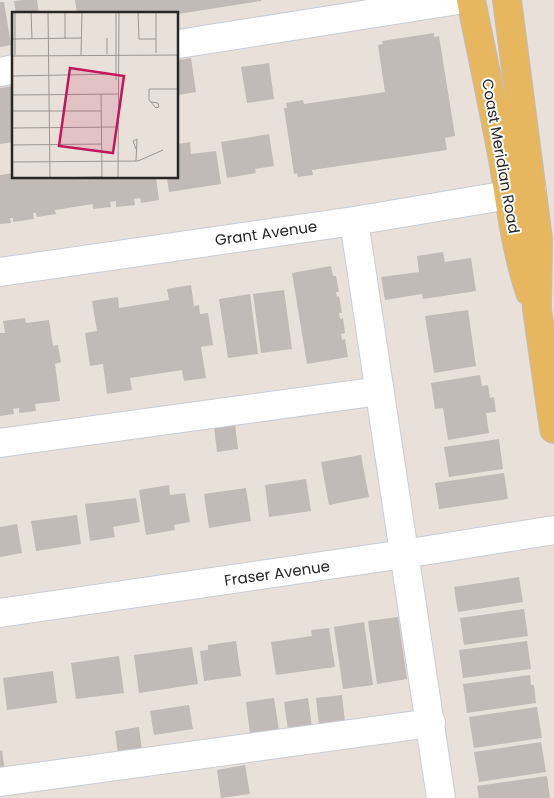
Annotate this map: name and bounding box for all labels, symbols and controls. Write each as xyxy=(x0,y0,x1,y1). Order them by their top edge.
inset map xyxy=(12,12,179,179)
street label: Coast Meridian Road xyxy=(477,77,525,235)
street label: Grant Avenue xyxy=(214,215,318,251)
street label: Fraser Avenue xyxy=(223,555,331,591)

